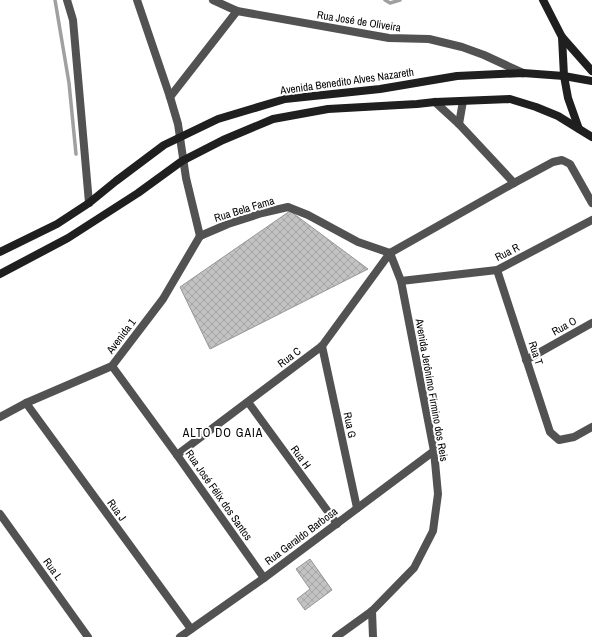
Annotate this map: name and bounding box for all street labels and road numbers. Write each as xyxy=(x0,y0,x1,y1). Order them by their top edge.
street label: Rua José de Oliveira xyxy=(316,7,402,35)
street label: Avenida Benedito Alves Nazareth xyxy=(278,65,415,97)
street label: Rua Bela Fama xyxy=(212,193,276,225)
street label: Rua R xyxy=(492,240,522,264)
street label: Rua O xyxy=(549,314,579,338)
street label: Avenida 1 xyxy=(103,316,139,357)
street label: Avenida Jerônimo Firmino dos Reis xyxy=(412,317,452,463)
street label: Rua T xyxy=(526,339,547,367)
street label: Rua C xyxy=(275,343,304,370)
street label: Rua G xyxy=(340,411,360,439)
street label: Rua H xyxy=(288,443,314,471)
street label: Rua José Félix dos Santos xyxy=(182,447,256,543)
street label: Rua J xyxy=(104,496,130,524)
street label: Rua Geraldo Barbosa xyxy=(262,504,340,568)
street label: Rua L xyxy=(40,555,66,583)

